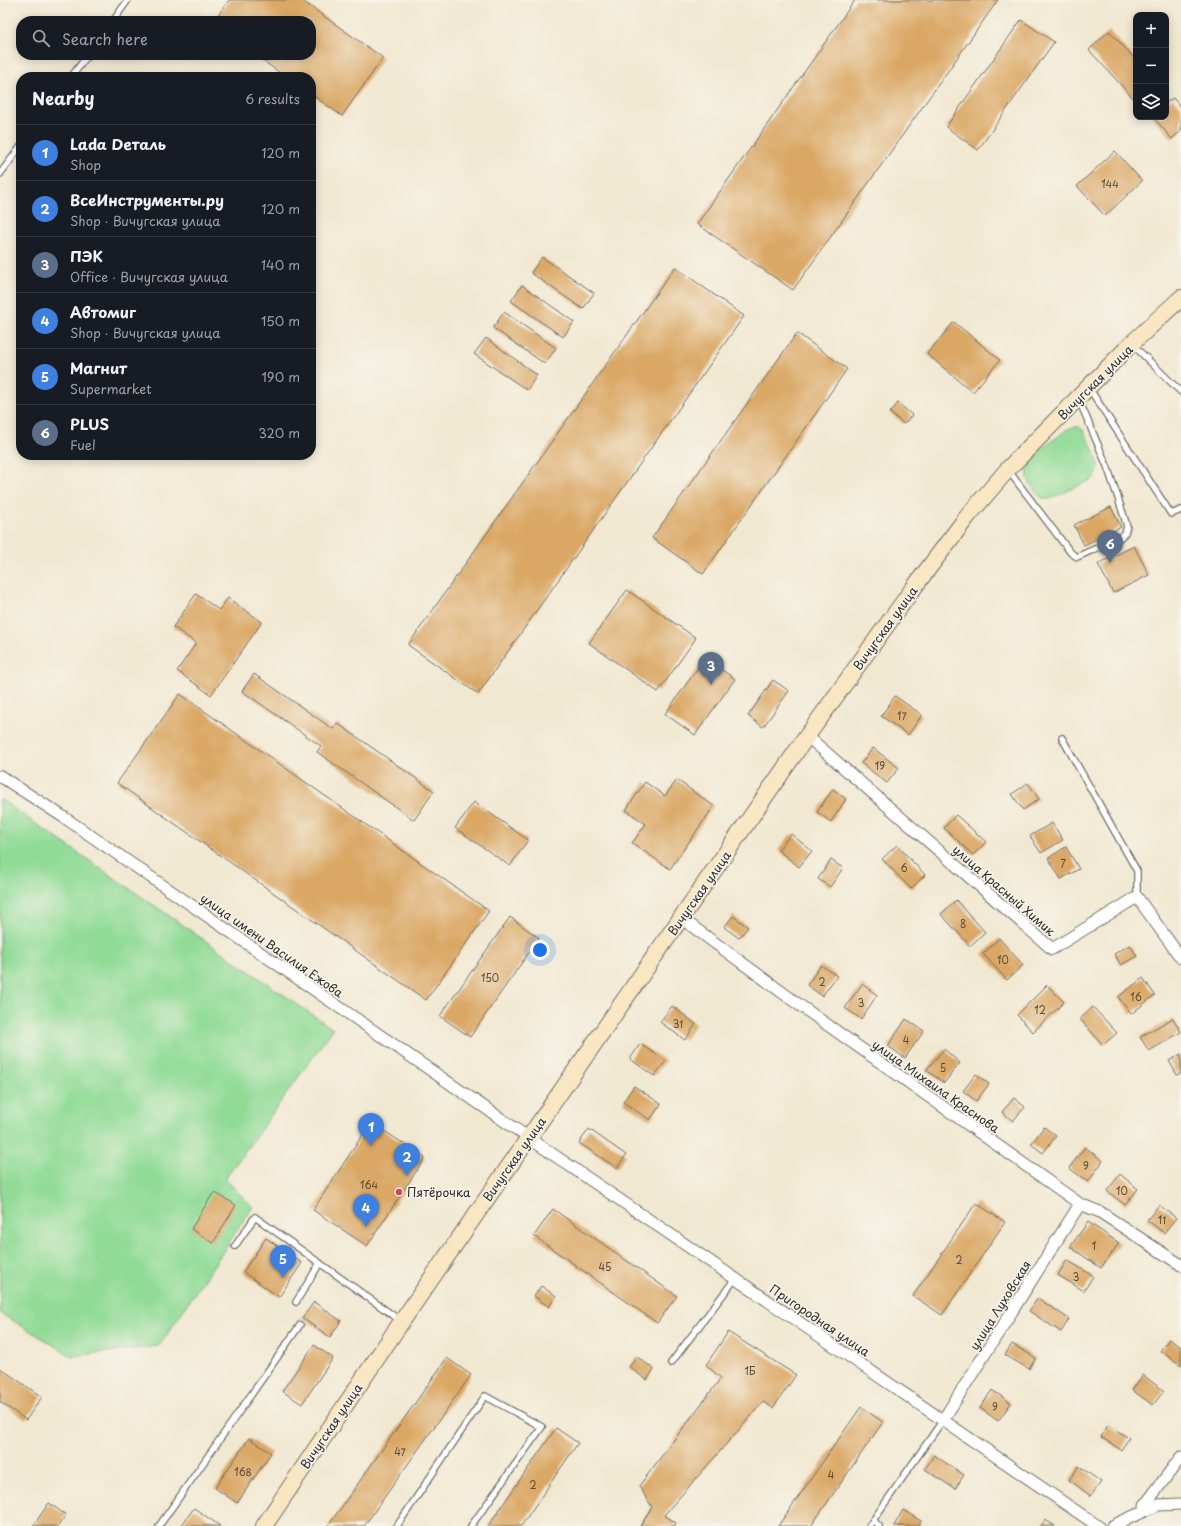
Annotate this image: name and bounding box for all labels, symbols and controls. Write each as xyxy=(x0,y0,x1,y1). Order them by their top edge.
map controls xyxy=(1133,12,1169,120)
button: + xyxy=(1133,12,1169,48)
search box xyxy=(16,16,316,60)
icon: search xyxy=(30,27,52,49)
text: Search here xyxy=(62,27,148,50)
button: − xyxy=(1133,48,1169,84)
button: layers xyxy=(1133,84,1169,120)
text: Nearby xyxy=(32,85,94,111)
text: 6 results xyxy=(245,89,300,108)
text: Lada Dеталь xyxy=(70,132,166,155)
text: 1 xyxy=(42,143,48,162)
text: 120 m xyxy=(261,143,300,162)
text: Shop xyxy=(70,155,101,174)
house number: 144 xyxy=(1101,176,1119,191)
text: ВсеИнструменты.ру xyxy=(70,188,224,211)
text: 2 xyxy=(40,199,50,218)
text: 120 m xyxy=(261,199,300,218)
text: Shop · Вичугская улица xyxy=(70,211,221,230)
text: ПЭК xyxy=(70,244,103,267)
text: 3 xyxy=(41,255,49,274)
text: 140 m xyxy=(261,255,300,274)
text: Office · Вичугская улица xyxy=(70,267,228,286)
text: Автомиг xyxy=(70,300,136,323)
text: 4 xyxy=(41,311,49,330)
text: 150 m xyxy=(261,311,300,330)
text: Shop · Вичугская улица xyxy=(70,323,221,342)
street label: Вичугская улица xyxy=(1053,340,1137,424)
text: Магнит xyxy=(70,356,127,379)
text: 5 xyxy=(41,367,49,386)
text: 190 m xyxy=(261,367,300,386)
text: Supermarket xyxy=(70,379,152,398)
text: PLUS xyxy=(70,412,109,435)
text: 6 xyxy=(40,423,50,442)
text: 320 m xyxy=(258,423,300,442)
text: Fuel xyxy=(70,435,96,454)
pin: 6 xyxy=(1097,530,1123,563)
street label: Вичугская улица xyxy=(848,582,922,674)
pin: 3 xyxy=(698,652,724,685)
house number: 17 xyxy=(897,708,908,723)
house number: 19 xyxy=(875,758,885,773)
street label: улица Красный Химик xyxy=(949,840,1060,940)
street label: Вичугская улица xyxy=(663,847,735,939)
house number: 7 xyxy=(1060,856,1066,871)
house number: 6 xyxy=(900,860,908,875)
street label: улица имени Василия Ежова xyxy=(197,889,347,1002)
house number: 8 xyxy=(960,916,966,931)
your location xyxy=(530,940,550,960)
house number: 10 xyxy=(997,952,1009,967)
house number: 150 xyxy=(481,970,499,985)
house number: 2 xyxy=(818,974,826,989)
house number: 16 xyxy=(1130,989,1142,1004)
house number: 3 xyxy=(858,995,864,1010)
house number: 12 xyxy=(1034,1002,1046,1017)
house number: 31 xyxy=(673,1016,683,1031)
house number: 4 xyxy=(903,1032,910,1047)
street label: улица Михаила Краснова xyxy=(869,1035,1004,1137)
house number: 5 xyxy=(940,1060,946,1075)
pin: 1 xyxy=(358,1113,384,1146)
street label: Вичугская улица xyxy=(478,1113,550,1205)
pin: 2 xyxy=(394,1143,420,1176)
house number: 9 xyxy=(1083,1158,1089,1173)
house number: 164 xyxy=(360,1177,378,1192)
place label: Пятёрочка xyxy=(407,1183,471,1201)
house number: 10 xyxy=(1116,1183,1128,1198)
marker: Пятёрочка xyxy=(394,1187,404,1197)
pin: 4 xyxy=(353,1194,379,1227)
house number: 11 xyxy=(1158,1212,1166,1227)
house number: 1 xyxy=(1092,1238,1096,1253)
pin: 5 xyxy=(270,1245,296,1278)
house number: 2 xyxy=(955,1252,963,1267)
street label: улица Луховская xyxy=(965,1257,1035,1353)
house number: 45 xyxy=(599,1259,611,1274)
house number: 3 xyxy=(1073,1269,1079,1284)
street label: Пригородная улица xyxy=(766,1280,874,1360)
house number: 1Б xyxy=(745,1363,756,1378)
street label: Вичугская улица xyxy=(296,1379,367,1472)
house number: 9 xyxy=(992,1399,998,1414)
house number: 47 xyxy=(394,1444,407,1459)
house number: 168 xyxy=(234,1464,252,1479)
house number: 4 xyxy=(828,1467,835,1482)
house number: 2 xyxy=(529,1477,537,1492)

